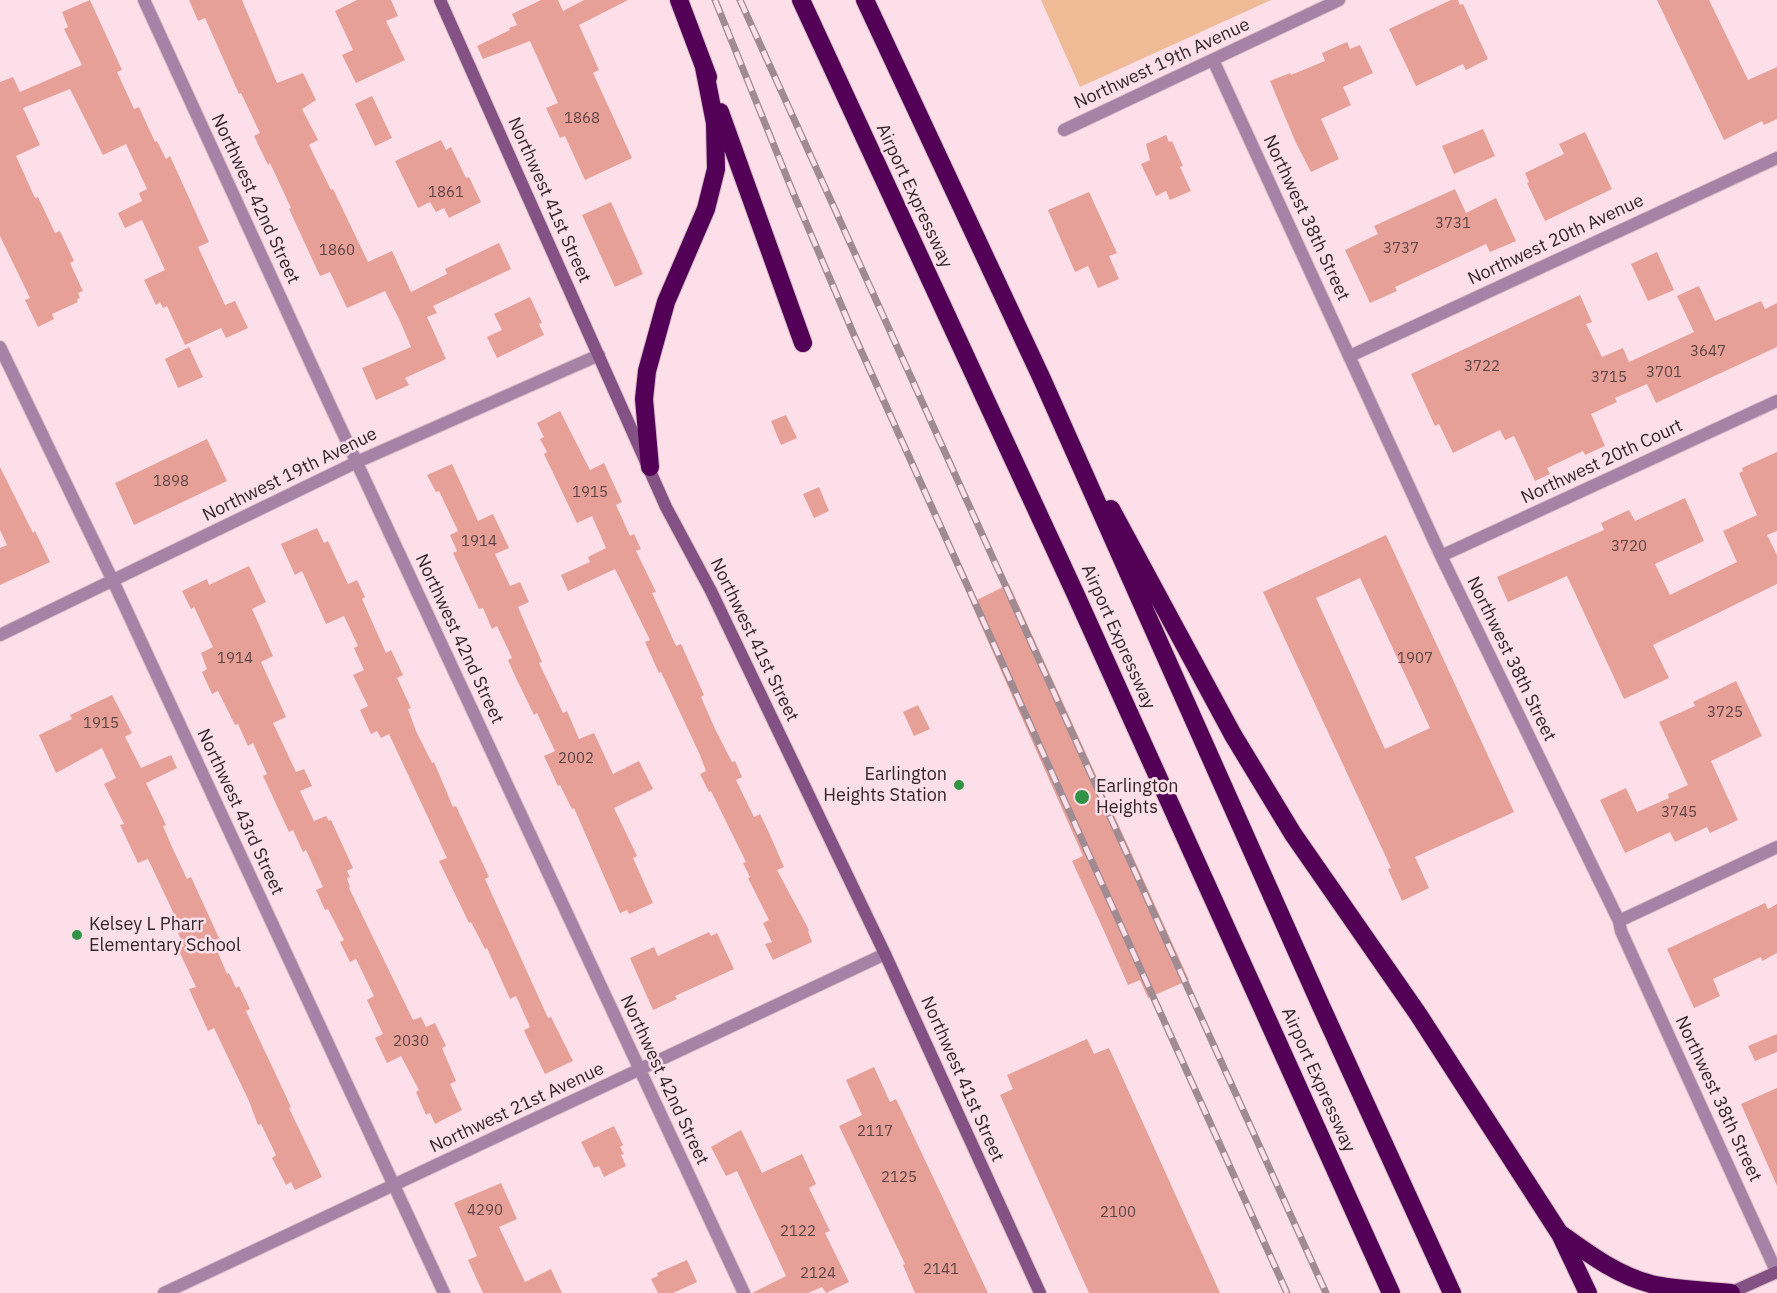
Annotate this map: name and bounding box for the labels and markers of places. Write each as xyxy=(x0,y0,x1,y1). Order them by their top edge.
place label: Earlington Heights Station xyxy=(823,764,947,806)
place label: Earlington Heights xyxy=(1096,776,1178,818)
marker: Earlington Heights Station xyxy=(952,778,966,792)
marker: Earlington Heights xyxy=(1073,788,1091,806)
place label: Kelsey L Pharr Elementary School xyxy=(89,914,241,956)
marker: Kelsey L Pharr Elementary School xyxy=(70,928,84,942)

